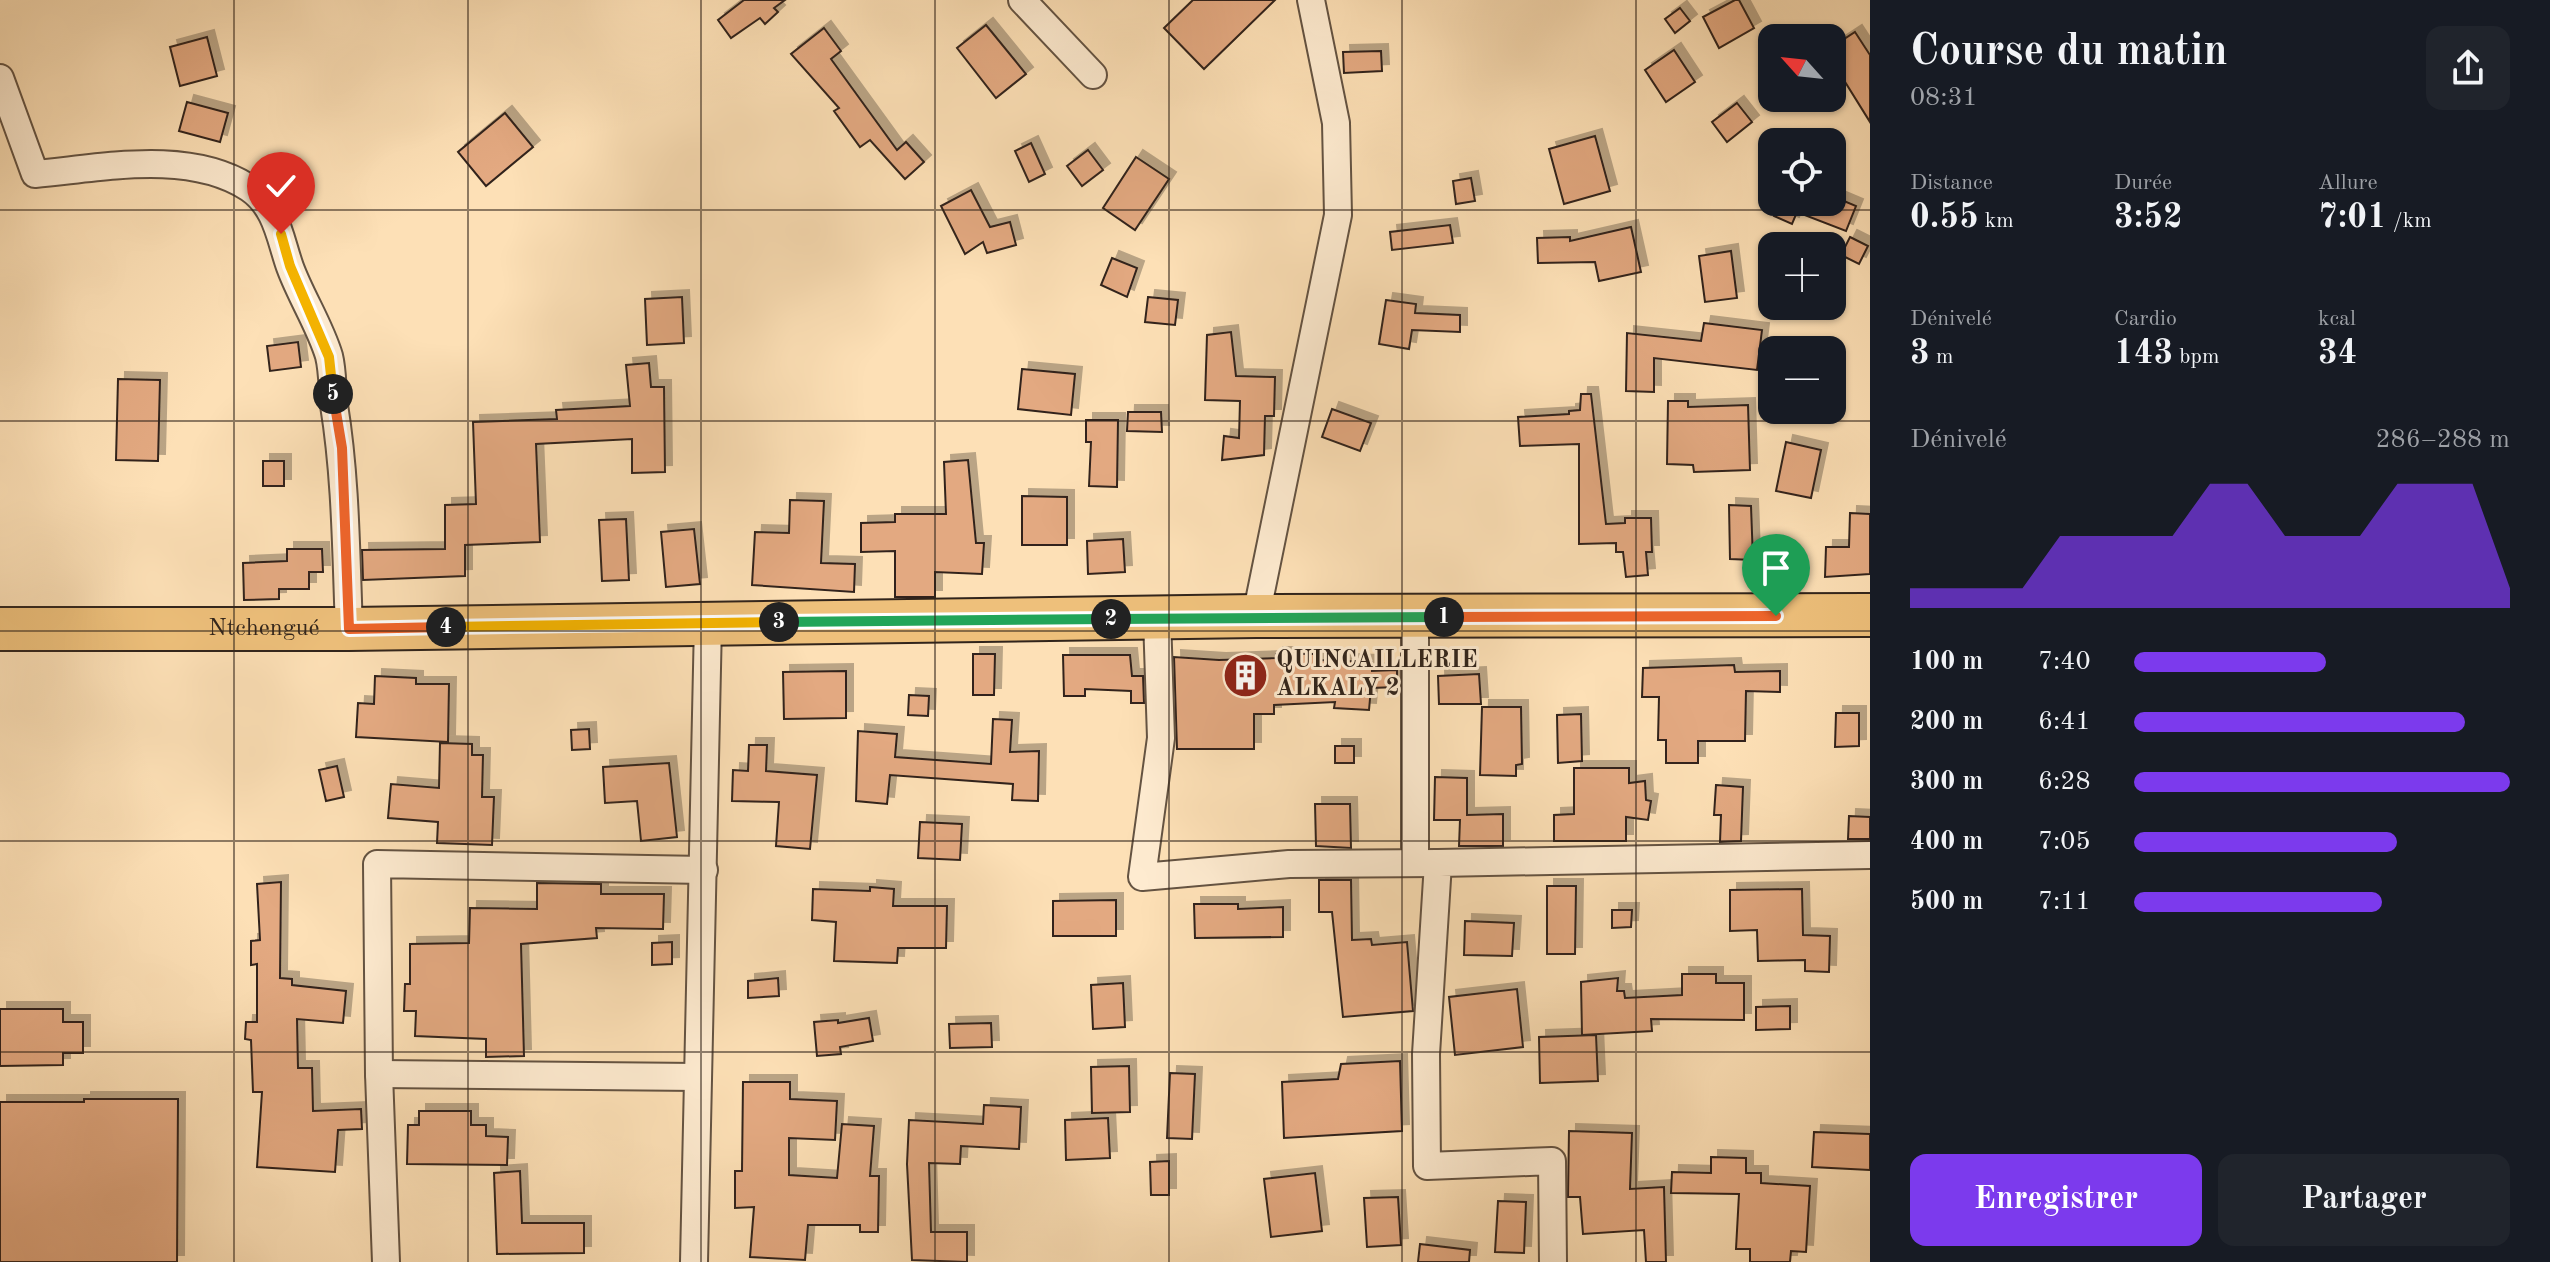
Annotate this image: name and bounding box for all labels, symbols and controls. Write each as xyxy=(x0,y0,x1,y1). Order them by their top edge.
north arrow xyxy=(1758,24,1846,112)
map controls xyxy=(1758,24,1846,424)
button: share xyxy=(2426,26,2510,110)
text: Course du matin xyxy=(1910,30,2228,74)
text: 08:31 xyxy=(1910,85,1978,111)
button: locate xyxy=(1758,128,1846,216)
pin xyxy=(247,152,315,234)
icon: check xyxy=(259,164,303,208)
text: Distance xyxy=(1910,172,1993,194)
text: Durée xyxy=(2114,172,2172,194)
text: Allure xyxy=(2318,172,2378,194)
text: 0.55 xyxy=(1910,201,1979,235)
text: 3:52 xyxy=(2114,201,2183,235)
text: 7:01 xyxy=(2318,201,2387,235)
text: km xyxy=(1979,210,2014,232)
text: /km xyxy=(2387,210,2432,232)
button: + xyxy=(1758,232,1846,320)
text: Dénivelé xyxy=(1910,308,1992,330)
text: Cardio xyxy=(2114,308,2177,330)
text: kcal xyxy=(2318,308,2356,330)
button: − xyxy=(1758,336,1846,424)
text: 3 xyxy=(1910,337,1930,371)
text: 143 xyxy=(2114,337,2173,371)
text: 34 xyxy=(2318,337,2357,371)
text: m xyxy=(1930,346,1953,368)
text: bpm xyxy=(2173,346,2219,368)
pin: 5 xyxy=(313,374,353,414)
text: 5 xyxy=(327,383,339,405)
text: Dénivelé xyxy=(1910,427,2007,453)
text: 286–288 m xyxy=(2375,427,2510,453)
pin xyxy=(1742,534,1810,616)
icon: arrive xyxy=(1754,546,1798,590)
pin: 1 xyxy=(1424,597,1464,637)
pin: 2 xyxy=(1091,599,1131,639)
pin: 3 xyxy=(759,602,799,642)
text: 1 xyxy=(1438,606,1450,628)
pin: 4 xyxy=(426,607,466,647)
text: 2 xyxy=(1105,608,1117,630)
text: 3 xyxy=(773,611,785,633)
text: 4 xyxy=(440,616,452,638)
street label: Ntchengué xyxy=(208,617,320,641)
place label: QUINCAILLERIE ALKALY 2 xyxy=(1276,649,1478,701)
text: 100 m xyxy=(1910,649,1983,675)
text: 7:40 xyxy=(2038,649,2091,675)
building icon: QUINCAILLERIE ALKALY 2 xyxy=(1221,651,1269,699)
text: 200 m xyxy=(1910,709,1983,735)
text: 6:41 xyxy=(2038,709,2091,735)
text: 300 m xyxy=(1910,769,1983,795)
text: 6:28 xyxy=(2038,769,2091,795)
text: 400 m xyxy=(1910,829,1983,855)
text: 7:05 xyxy=(2038,829,2091,855)
text: 500 m xyxy=(1910,889,1983,915)
text: 7:11 xyxy=(2038,889,2091,915)
button: Enregistrer xyxy=(1910,1154,2202,1246)
button: Partager xyxy=(2218,1154,2510,1246)

